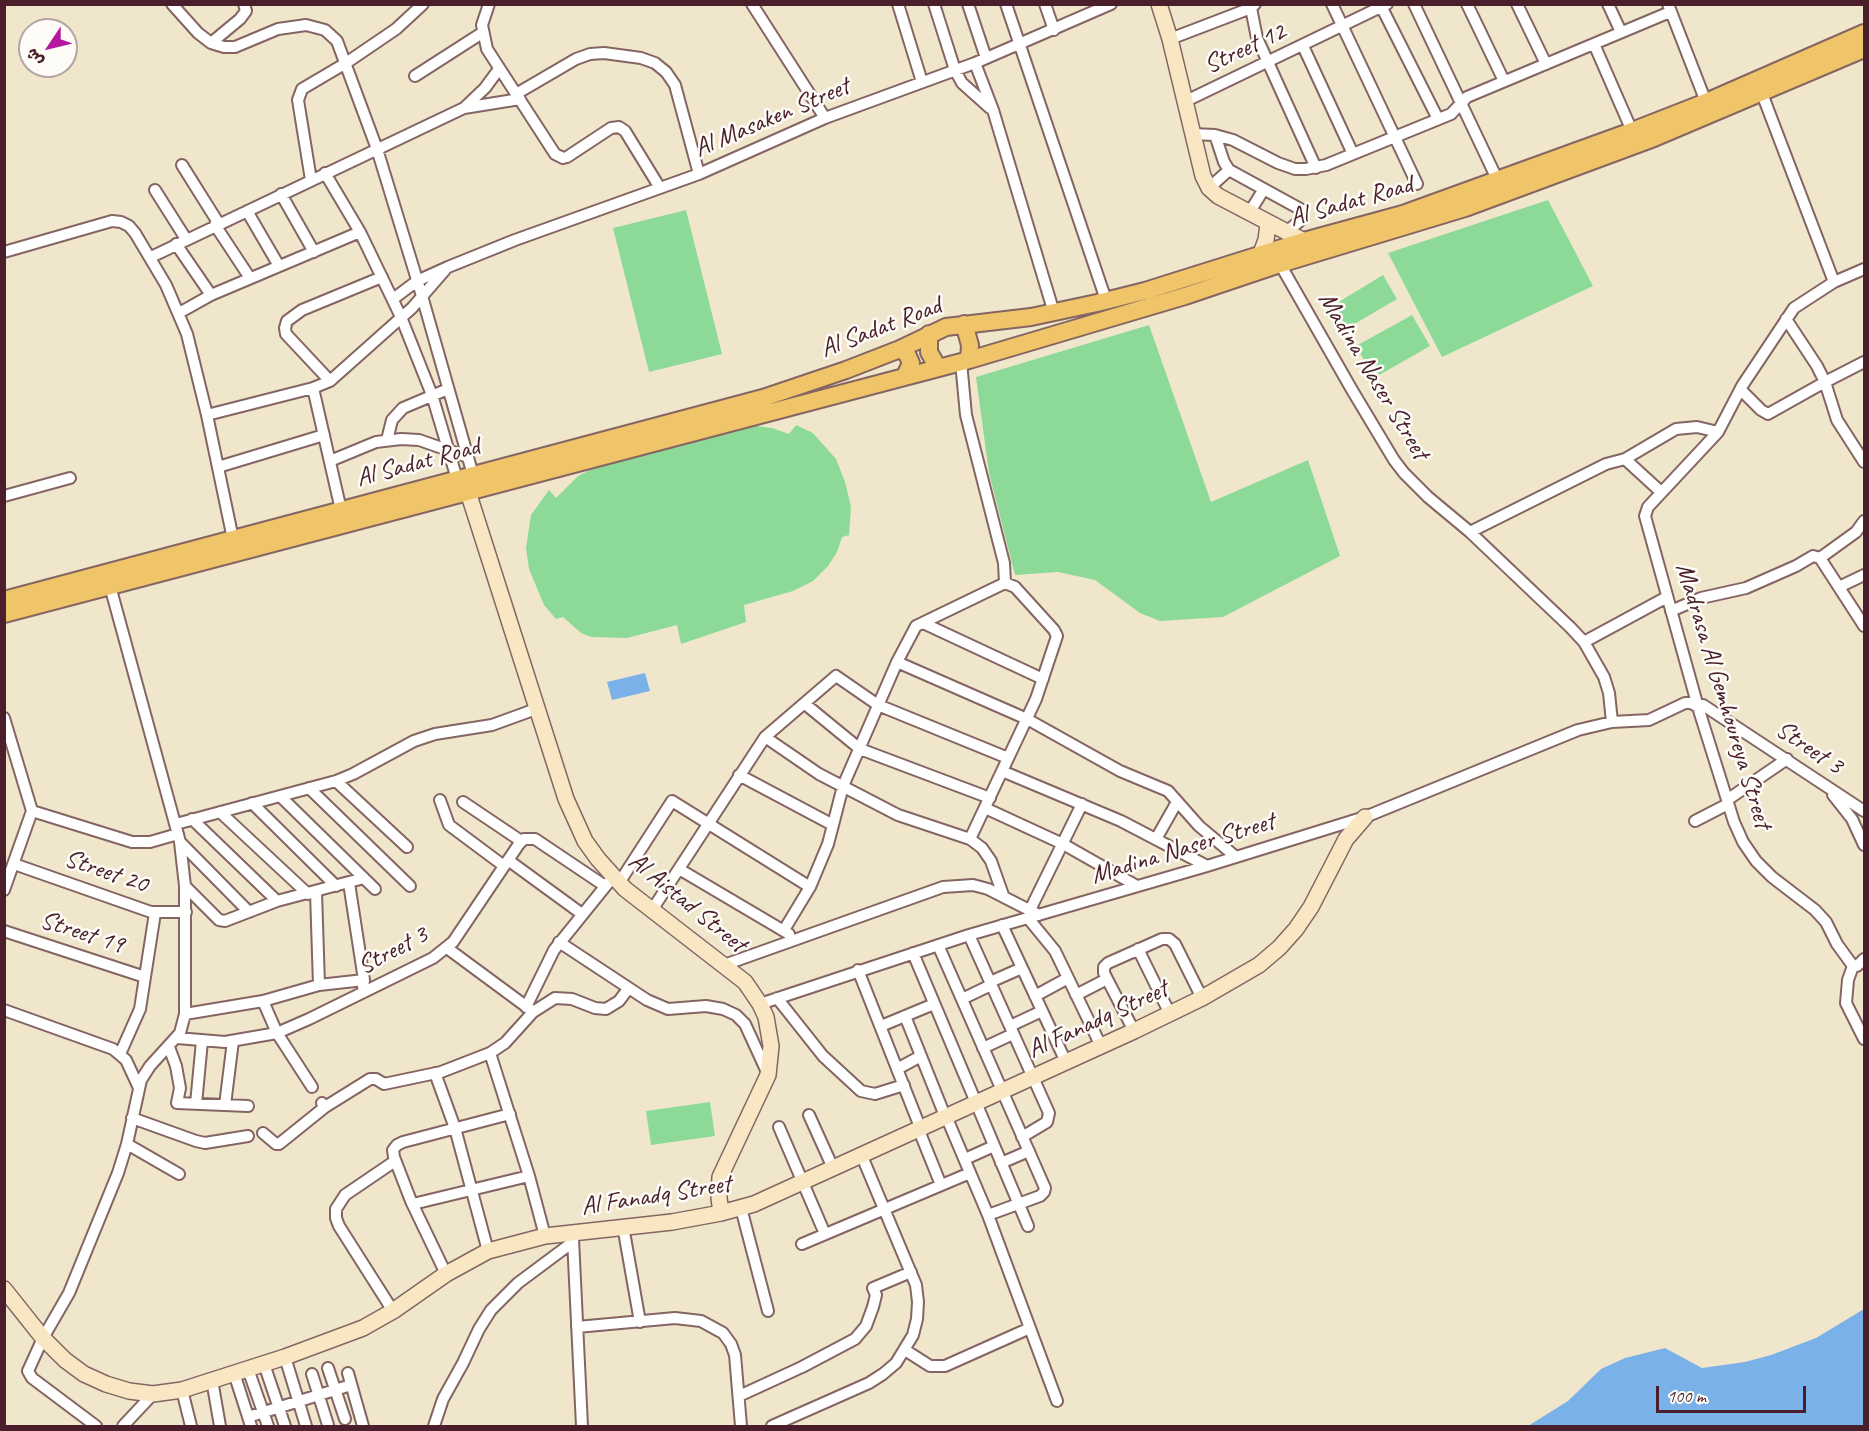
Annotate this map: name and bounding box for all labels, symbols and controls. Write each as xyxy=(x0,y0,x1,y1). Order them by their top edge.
street label: Street 12 xyxy=(1199,17,1291,81)
north arrow xyxy=(18,18,78,78)
text: ش xyxy=(22,44,48,70)
street label: Al Masaken Street xyxy=(690,71,854,165)
street label: Al Sadat Road xyxy=(1286,170,1416,234)
street label: Madina Naser Street xyxy=(1311,286,1435,466)
street label: Al Sadat Road xyxy=(816,291,946,365)
street label: Al Sadat Road xyxy=(353,432,483,494)
street label: Madrasa Al Gemhoureya Street xyxy=(1668,559,1778,833)
street label: Street 3 xyxy=(1769,714,1849,782)
street label: Madina Naser Street xyxy=(1087,806,1279,892)
street label: Street 20 xyxy=(60,843,152,901)
street label: Al Aistad Street xyxy=(622,846,752,960)
street label: Street 19 xyxy=(36,905,128,961)
street label: Street 3 xyxy=(353,920,433,982)
street label: Al Fanadq Street xyxy=(1023,974,1173,1066)
street label: Al Fanadq Street xyxy=(579,1169,733,1223)
scale bar xyxy=(1659,1374,1809,1412)
text: 100 m xyxy=(1667,1385,1706,1407)

